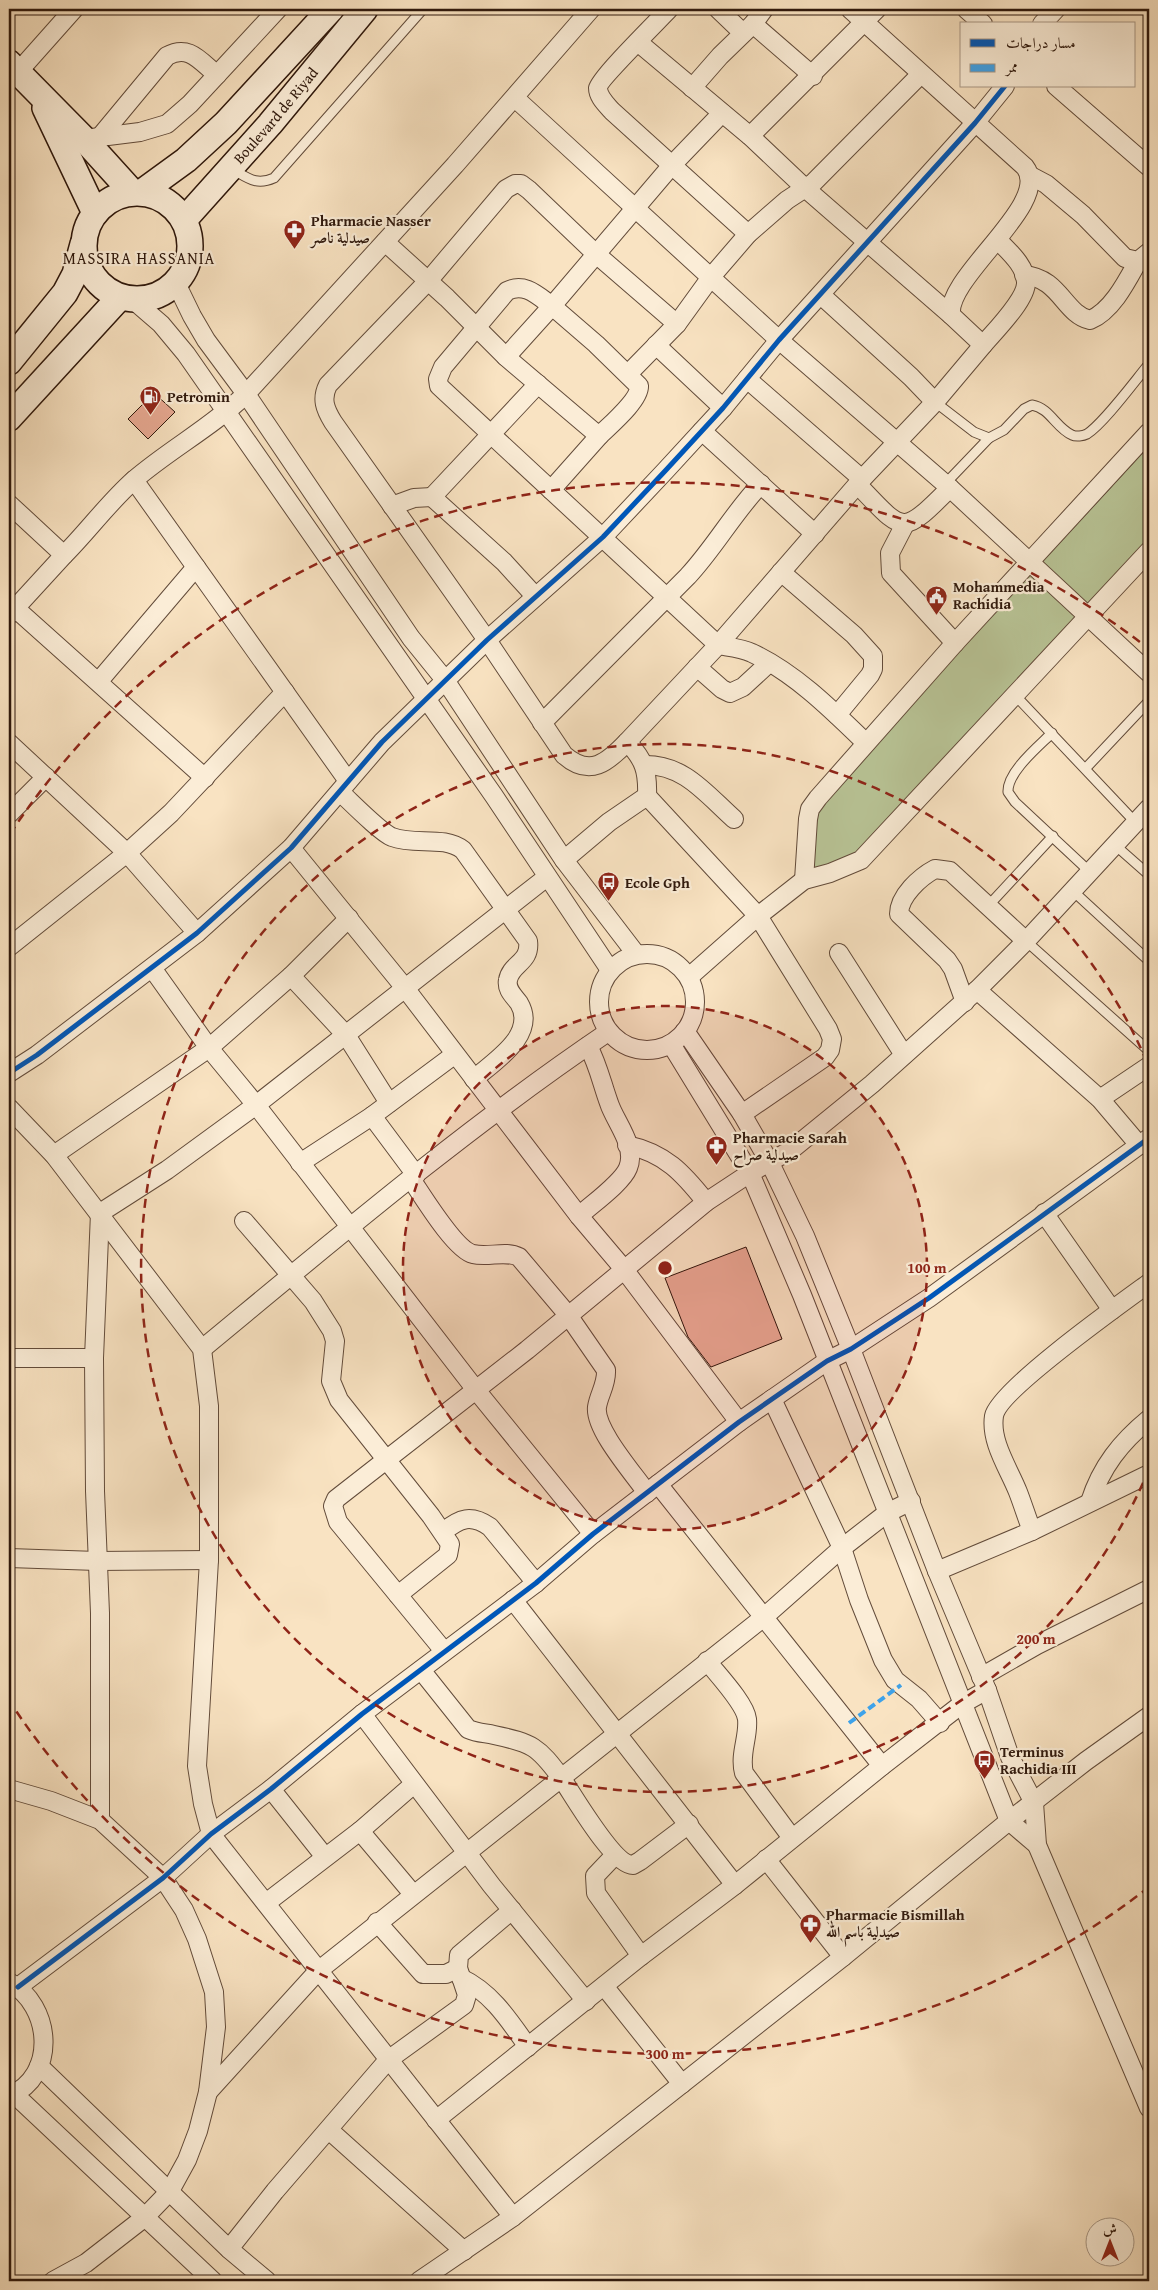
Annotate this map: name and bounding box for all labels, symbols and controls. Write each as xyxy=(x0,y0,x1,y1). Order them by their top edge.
legend xyxy=(960,22,1136,88)
text: مسار دراجات xyxy=(1006,32,1075,53)
text: ممر xyxy=(1004,56,1018,77)
street label: Boulevard de Riyad xyxy=(228,63,323,168)
place label: Pharmacie Nasser صيدلية ناصر xyxy=(309,210,431,249)
pharmacy icon: Pharmacie Nasser صيدلية ناصر xyxy=(283,218,307,249)
district label: MASSIRA HASSANIA xyxy=(63,246,215,270)
fuel station icon: Petromin xyxy=(139,385,163,416)
place label: Petromin xyxy=(167,386,230,407)
place label: Mohammedia Rachidia xyxy=(953,576,1045,614)
public building icon: Mohammedia Rachidia xyxy=(925,584,949,615)
bus stop icon: Ecole Gph xyxy=(597,871,621,902)
place label: Ecole Gph xyxy=(625,872,690,893)
place label: Pharmacie Sarah صيدلية صراح xyxy=(733,1127,847,1169)
pharmacy icon: Pharmacie Sarah صيدلية صراح xyxy=(705,1135,729,1166)
text: 100 m xyxy=(907,1257,947,1278)
centre of rings xyxy=(656,1259,674,1277)
text: 200 m xyxy=(1016,1628,1056,1649)
place label: Terminus Rachidia III xyxy=(1000,1741,1077,1779)
bus stop icon: Terminus Rachidia III xyxy=(972,1749,996,1780)
place label: Pharmacie Bismillah صيدلية باسم الله xyxy=(826,1904,965,1947)
pharmacy icon: Pharmacie Bismillah صيدلية باسم الله xyxy=(798,1912,822,1943)
text: 300 m xyxy=(645,2043,685,2064)
north arrow xyxy=(1086,2218,1136,2268)
text: ش xyxy=(1103,2219,1117,2239)

